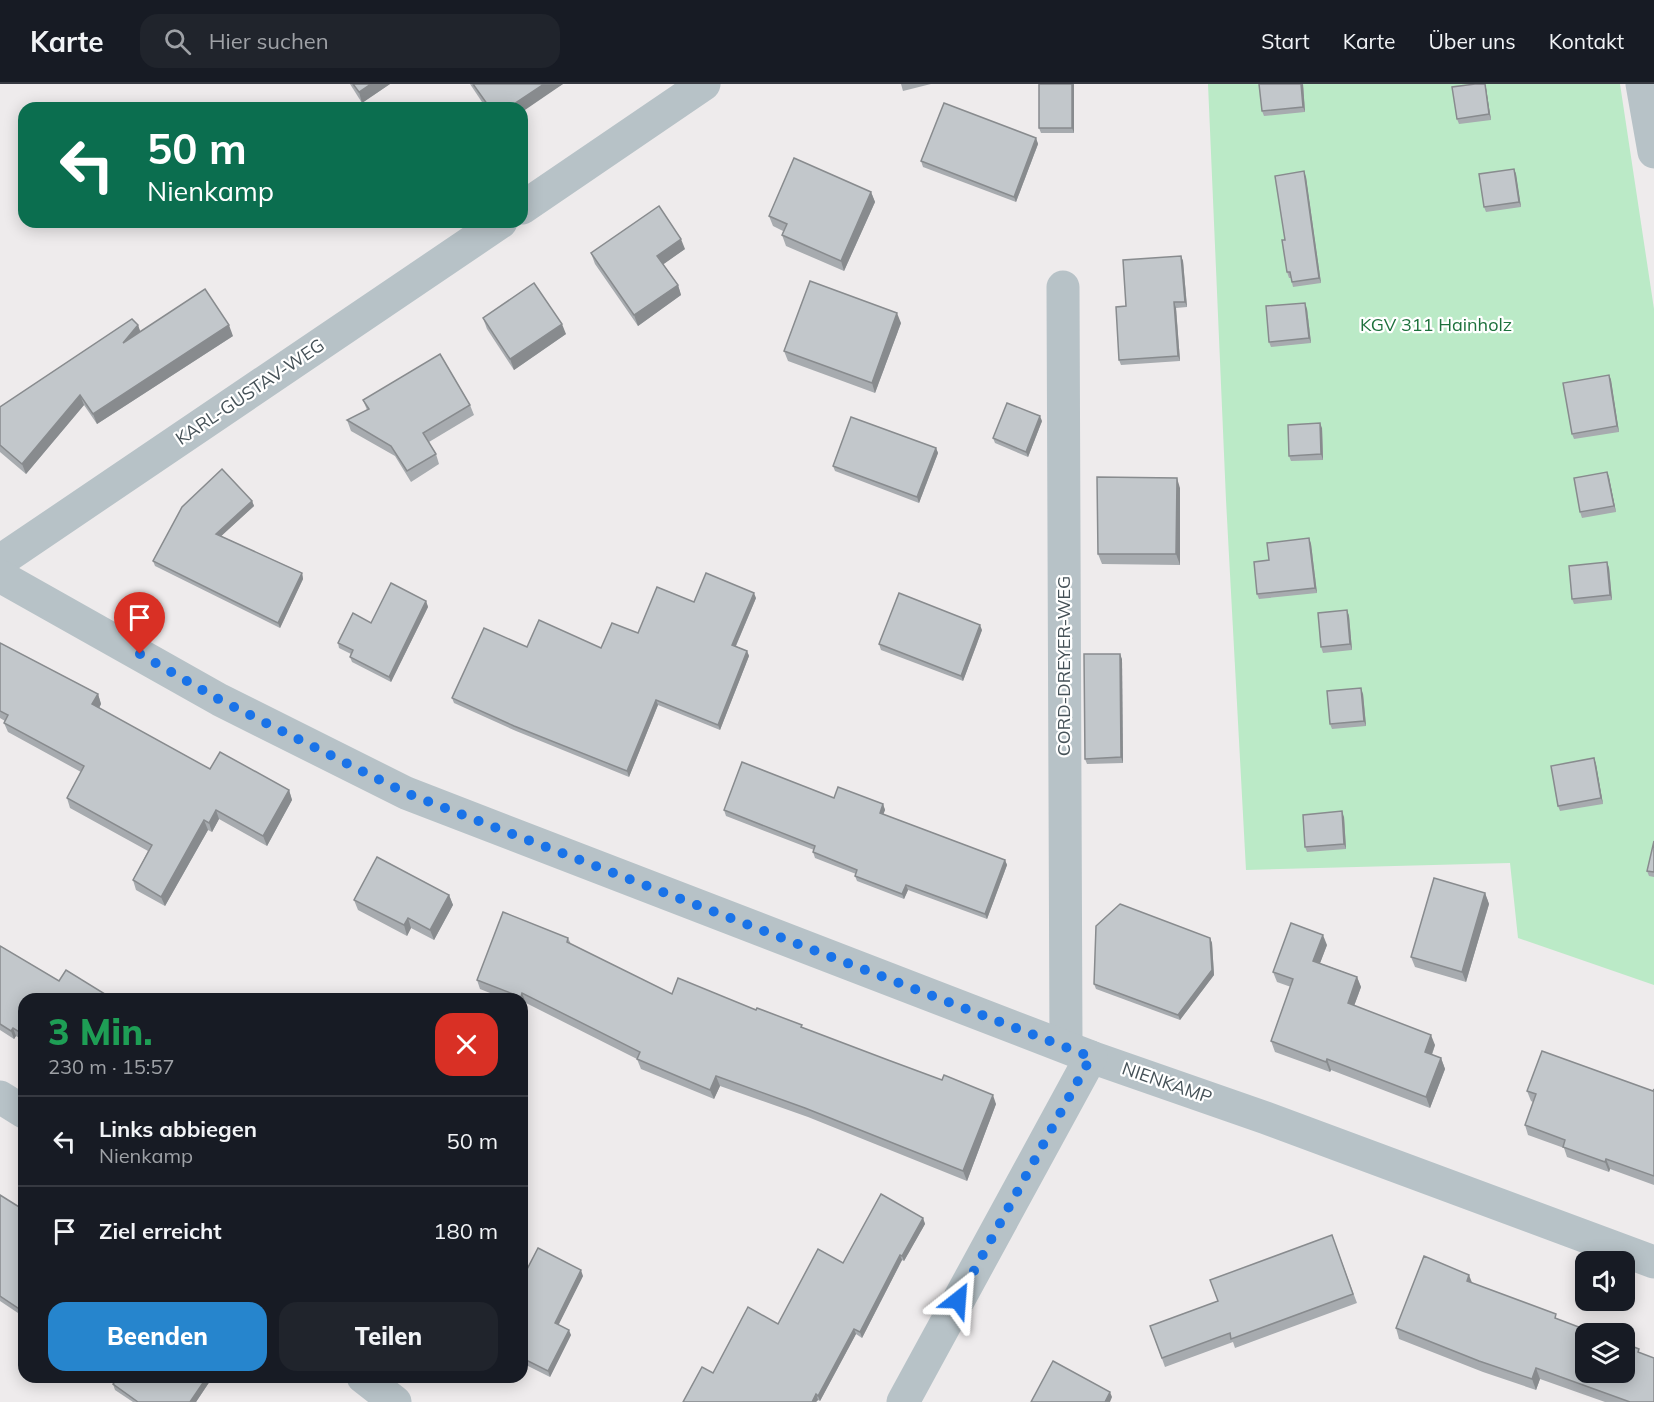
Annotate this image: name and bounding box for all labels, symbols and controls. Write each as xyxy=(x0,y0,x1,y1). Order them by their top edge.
search box xyxy=(140,14,560,68)
text: Karte xyxy=(30,24,104,59)
icon: search xyxy=(161,25,194,58)
text: Hier suchen xyxy=(209,27,329,55)
text: Start xyxy=(1261,28,1310,54)
text: Karte xyxy=(1343,28,1395,54)
text: Über uns xyxy=(1428,28,1516,54)
text: Kontakt xyxy=(1549,28,1624,54)
text: 50 m xyxy=(147,122,247,175)
icon: left xyxy=(48,126,126,204)
text: Nienkamp xyxy=(147,174,274,208)
park label: KGV 311 Hainholz xyxy=(1360,313,1512,336)
street label: KARL-GUSTAV-WEG xyxy=(171,333,329,450)
street label: CORD-DREYER-WEG xyxy=(1052,576,1075,756)
pin xyxy=(114,592,165,654)
icon: arrive xyxy=(123,601,156,634)
text: 3 Min. xyxy=(48,1009,153,1054)
button: close xyxy=(435,1013,498,1076)
text: 230 m · 15:57 xyxy=(48,1054,174,1079)
street label: NIENKAMP xyxy=(1119,1056,1215,1109)
text: Links abbiegen xyxy=(99,1115,257,1143)
icon: left xyxy=(48,1125,81,1158)
text: 50 m xyxy=(447,1127,498,1155)
text: Nienkamp xyxy=(99,1143,193,1168)
icon: arrive xyxy=(48,1215,81,1248)
text: Ziel erreicht xyxy=(99,1217,222,1245)
text: 180 m xyxy=(433,1217,498,1245)
map controls xyxy=(1575,1251,1635,1383)
button: sound xyxy=(1575,1251,1635,1311)
position arrow xyxy=(926,1268,990,1332)
button: Beenden xyxy=(48,1302,267,1371)
button: Teilen xyxy=(279,1302,498,1371)
button: layers xyxy=(1575,1323,1635,1383)

